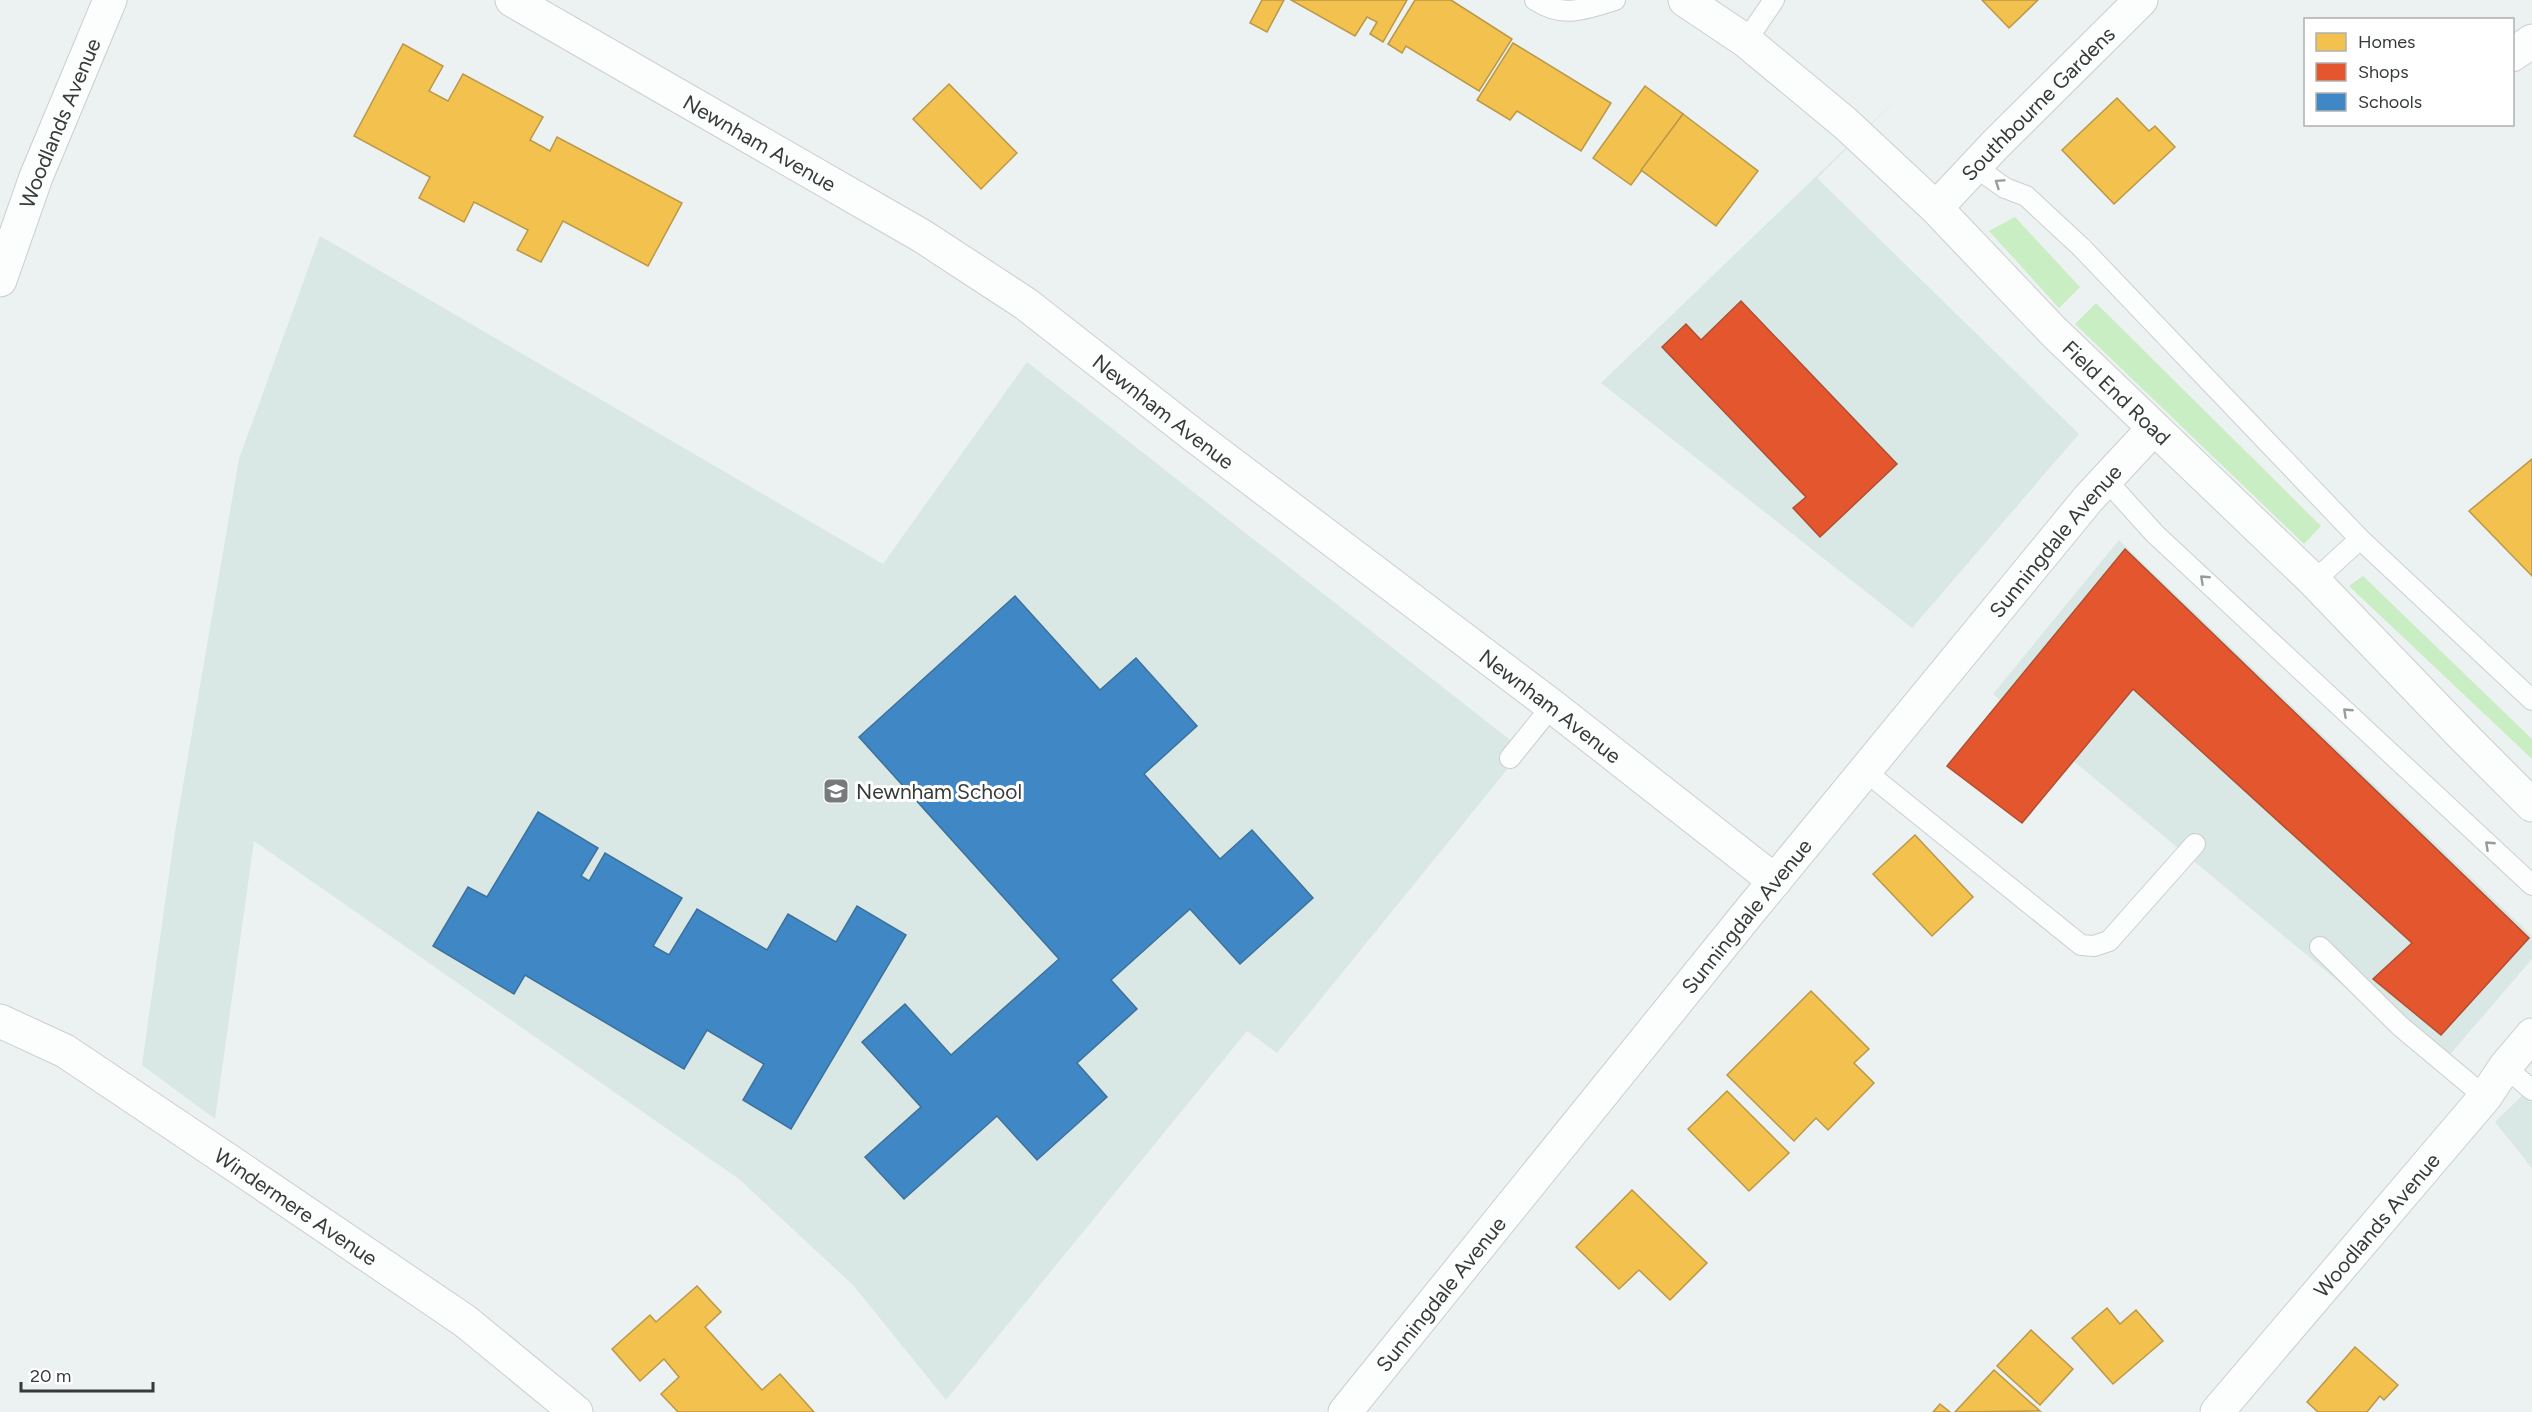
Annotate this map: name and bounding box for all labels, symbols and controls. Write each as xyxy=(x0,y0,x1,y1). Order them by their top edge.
legend xyxy=(2304,18,2514,126)
street label: Southbourne Gardens xyxy=(1956,21,2120,186)
text: Homes xyxy=(2358,31,2416,53)
street label: Woodlands Avenue xyxy=(14,34,105,211)
text: Shops xyxy=(2358,61,2409,83)
street label: Newnham Avenue xyxy=(679,89,841,196)
text: Schools xyxy=(2358,91,2422,113)
one-way arrow xyxy=(1995,179,2006,190)
street label: Field End Road xyxy=(2058,335,2176,450)
street label: Newnham Avenue xyxy=(1088,349,1239,474)
street label: Sunningdale Avenue xyxy=(1984,459,2126,622)
one-way arrow xyxy=(2200,575,2211,586)
street label: Newnham Avenue xyxy=(1475,643,1626,768)
one-way arrow xyxy=(2343,708,2353,719)
school or university icon: Newnham School xyxy=(821,776,851,806)
place label: Newnham School xyxy=(856,779,1022,804)
street label: Sunningdale Avenue xyxy=(1676,833,1817,998)
one-way arrow xyxy=(2486,841,2496,852)
street label: Windermere Avenue xyxy=(210,1142,382,1271)
street label: Woodlands Avenue xyxy=(2308,1147,2445,1302)
street label: Sunningdale Avenue xyxy=(1370,1211,1511,1376)
scale bar xyxy=(21,1355,153,1393)
text: 20 m xyxy=(30,1365,71,1387)

